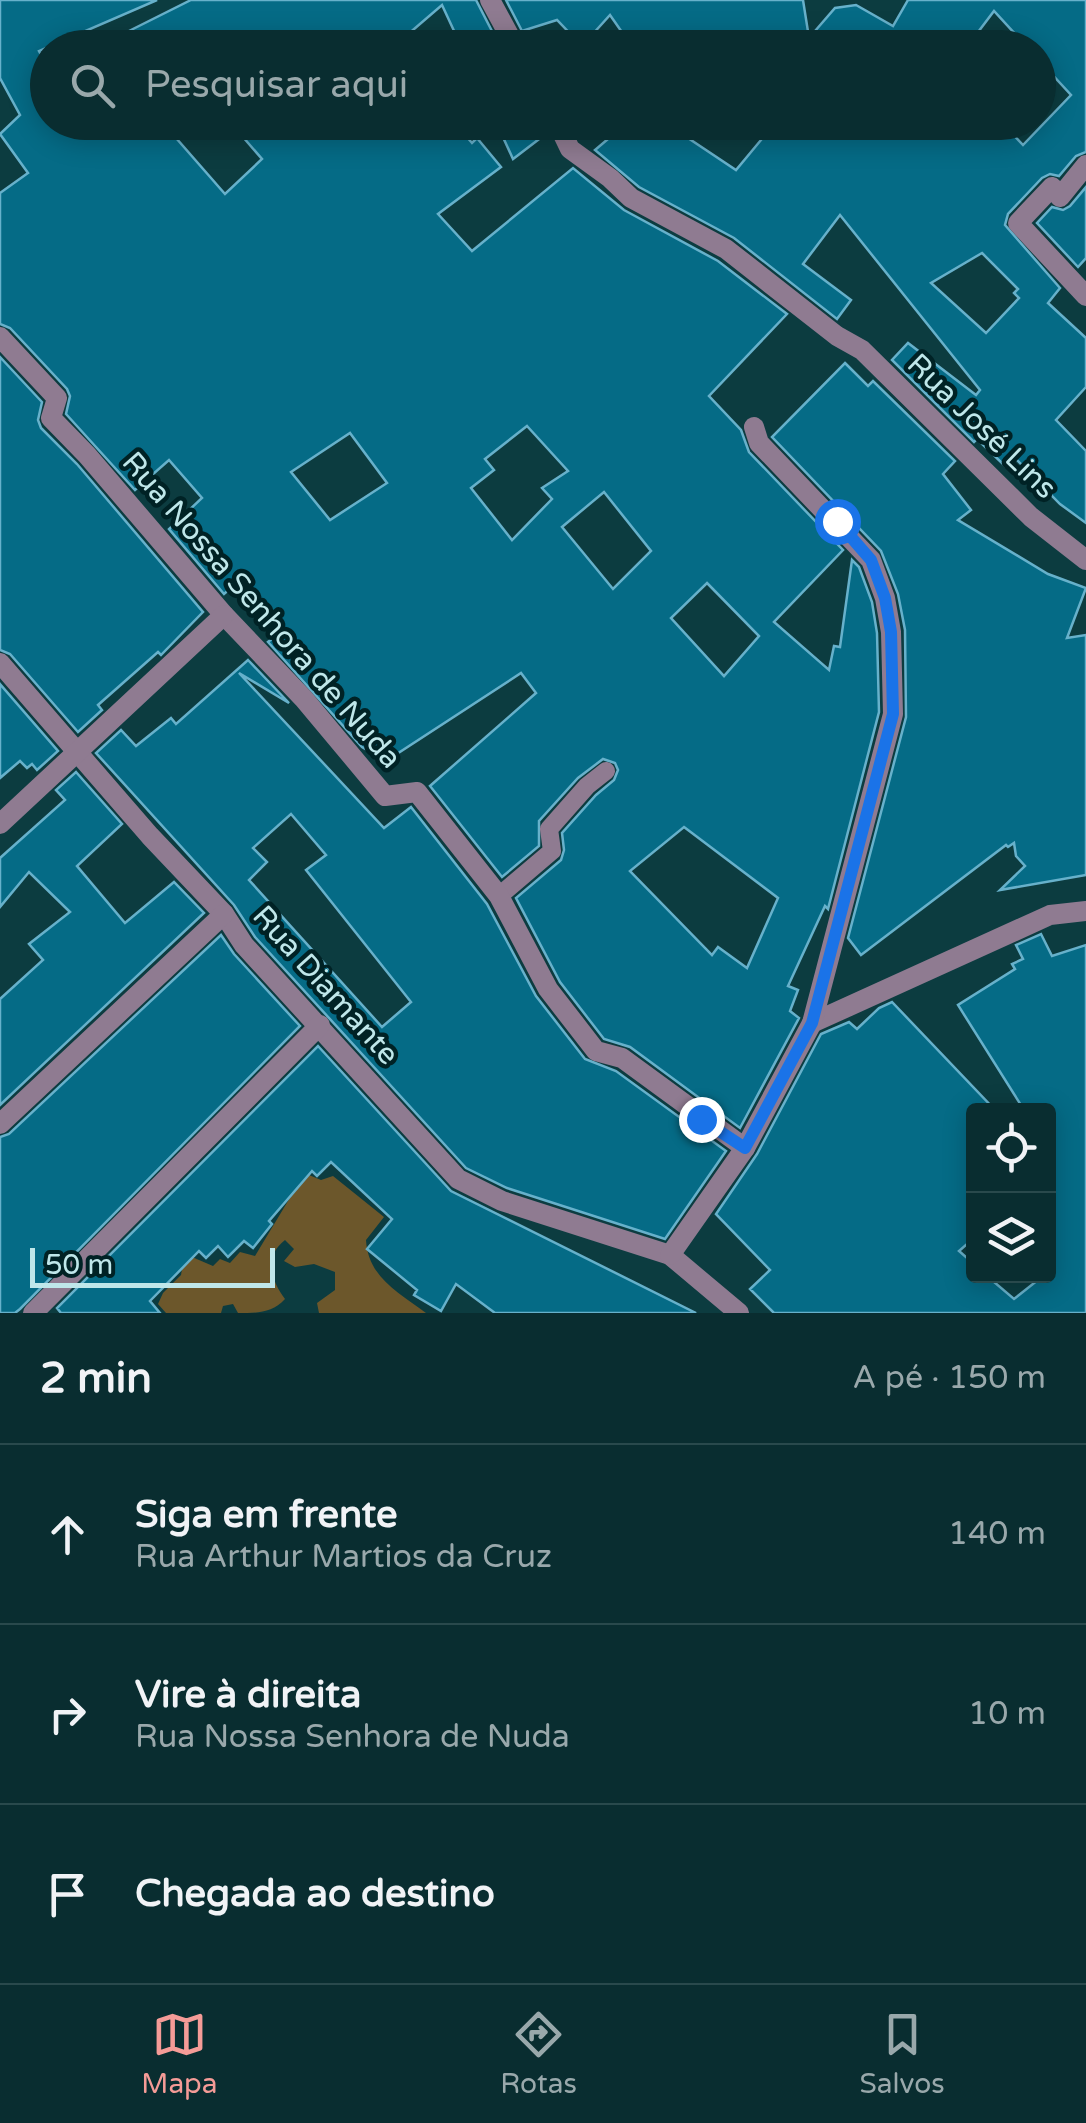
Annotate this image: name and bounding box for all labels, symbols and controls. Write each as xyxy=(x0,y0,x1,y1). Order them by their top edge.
search box xyxy=(30,30,1056,140)
icon: search xyxy=(65,58,120,113)
text: Pesquisar aqui xyxy=(145,62,408,108)
street label: Rua José Lins xyxy=(899,346,1064,507)
street label: Rua Nossa Senhora de Nuda xyxy=(114,444,409,776)
route start xyxy=(815,499,861,545)
street label: Rua Diamante xyxy=(245,898,407,1073)
route end xyxy=(679,1097,725,1143)
map controls xyxy=(966,1103,1056,1283)
button: locate xyxy=(966,1103,1056,1193)
button: layers xyxy=(966,1193,1056,1283)
scale bar xyxy=(30,1243,275,1288)
text: 50 m xyxy=(45,1248,113,1282)
text: 2 min xyxy=(40,1353,152,1404)
text: A pé · 150 m xyxy=(853,1359,1046,1397)
text: Siga em frente xyxy=(135,1492,397,1538)
icon: ahead xyxy=(40,1507,95,1562)
text: 140 m xyxy=(948,1515,1046,1553)
text: Rua Arthur Martios da Cruz xyxy=(135,1538,552,1576)
text: Vire à direita xyxy=(135,1672,361,1718)
icon: right xyxy=(40,1687,95,1742)
text: 10 m xyxy=(968,1695,1046,1733)
text: Rua Nossa Senhora de Nuda xyxy=(135,1718,570,1756)
icon: arrive xyxy=(40,1867,95,1922)
text: Chegada ao destino xyxy=(135,1871,495,1917)
tab: Mapa xyxy=(141,2007,218,2101)
tab: Rotas xyxy=(500,2007,577,2101)
tab: Salvos xyxy=(860,2007,945,2101)

